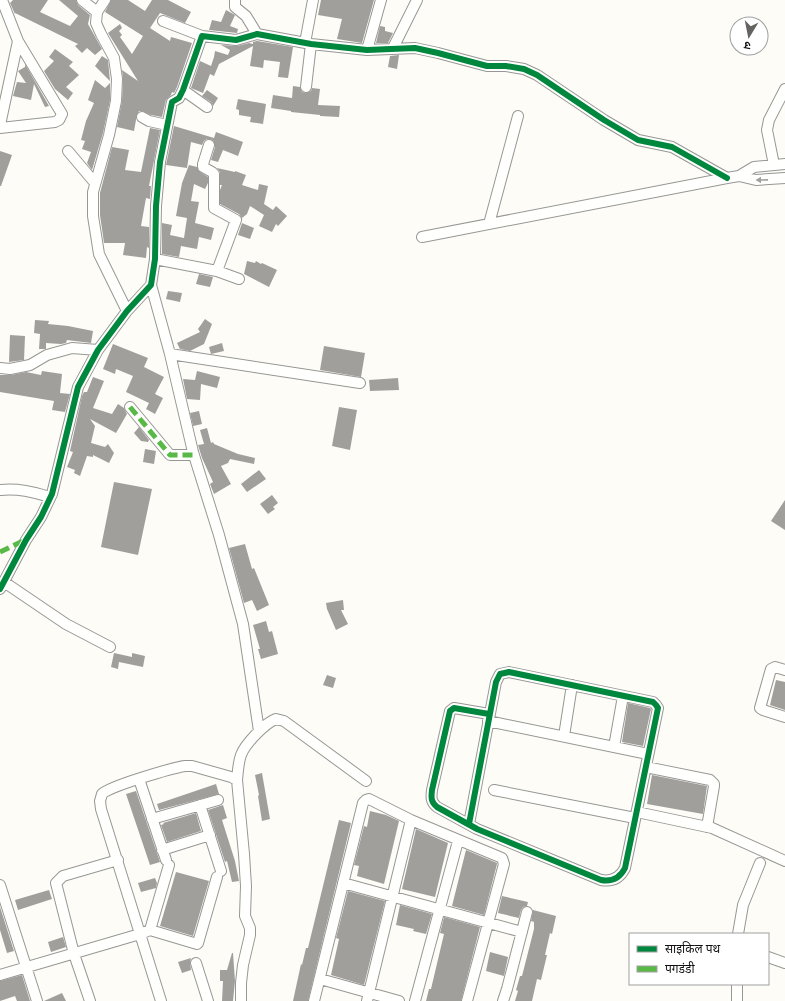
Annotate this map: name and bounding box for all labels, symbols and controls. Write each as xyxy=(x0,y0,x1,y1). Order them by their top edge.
north arrow xyxy=(729,16,769,56)
text: उ xyxy=(742,38,752,54)
one-way arrow xyxy=(756,176,768,183)
legend xyxy=(629,933,769,985)
text: साइकिल पथ xyxy=(665,940,721,957)
text: पगडंडी xyxy=(665,960,695,977)

